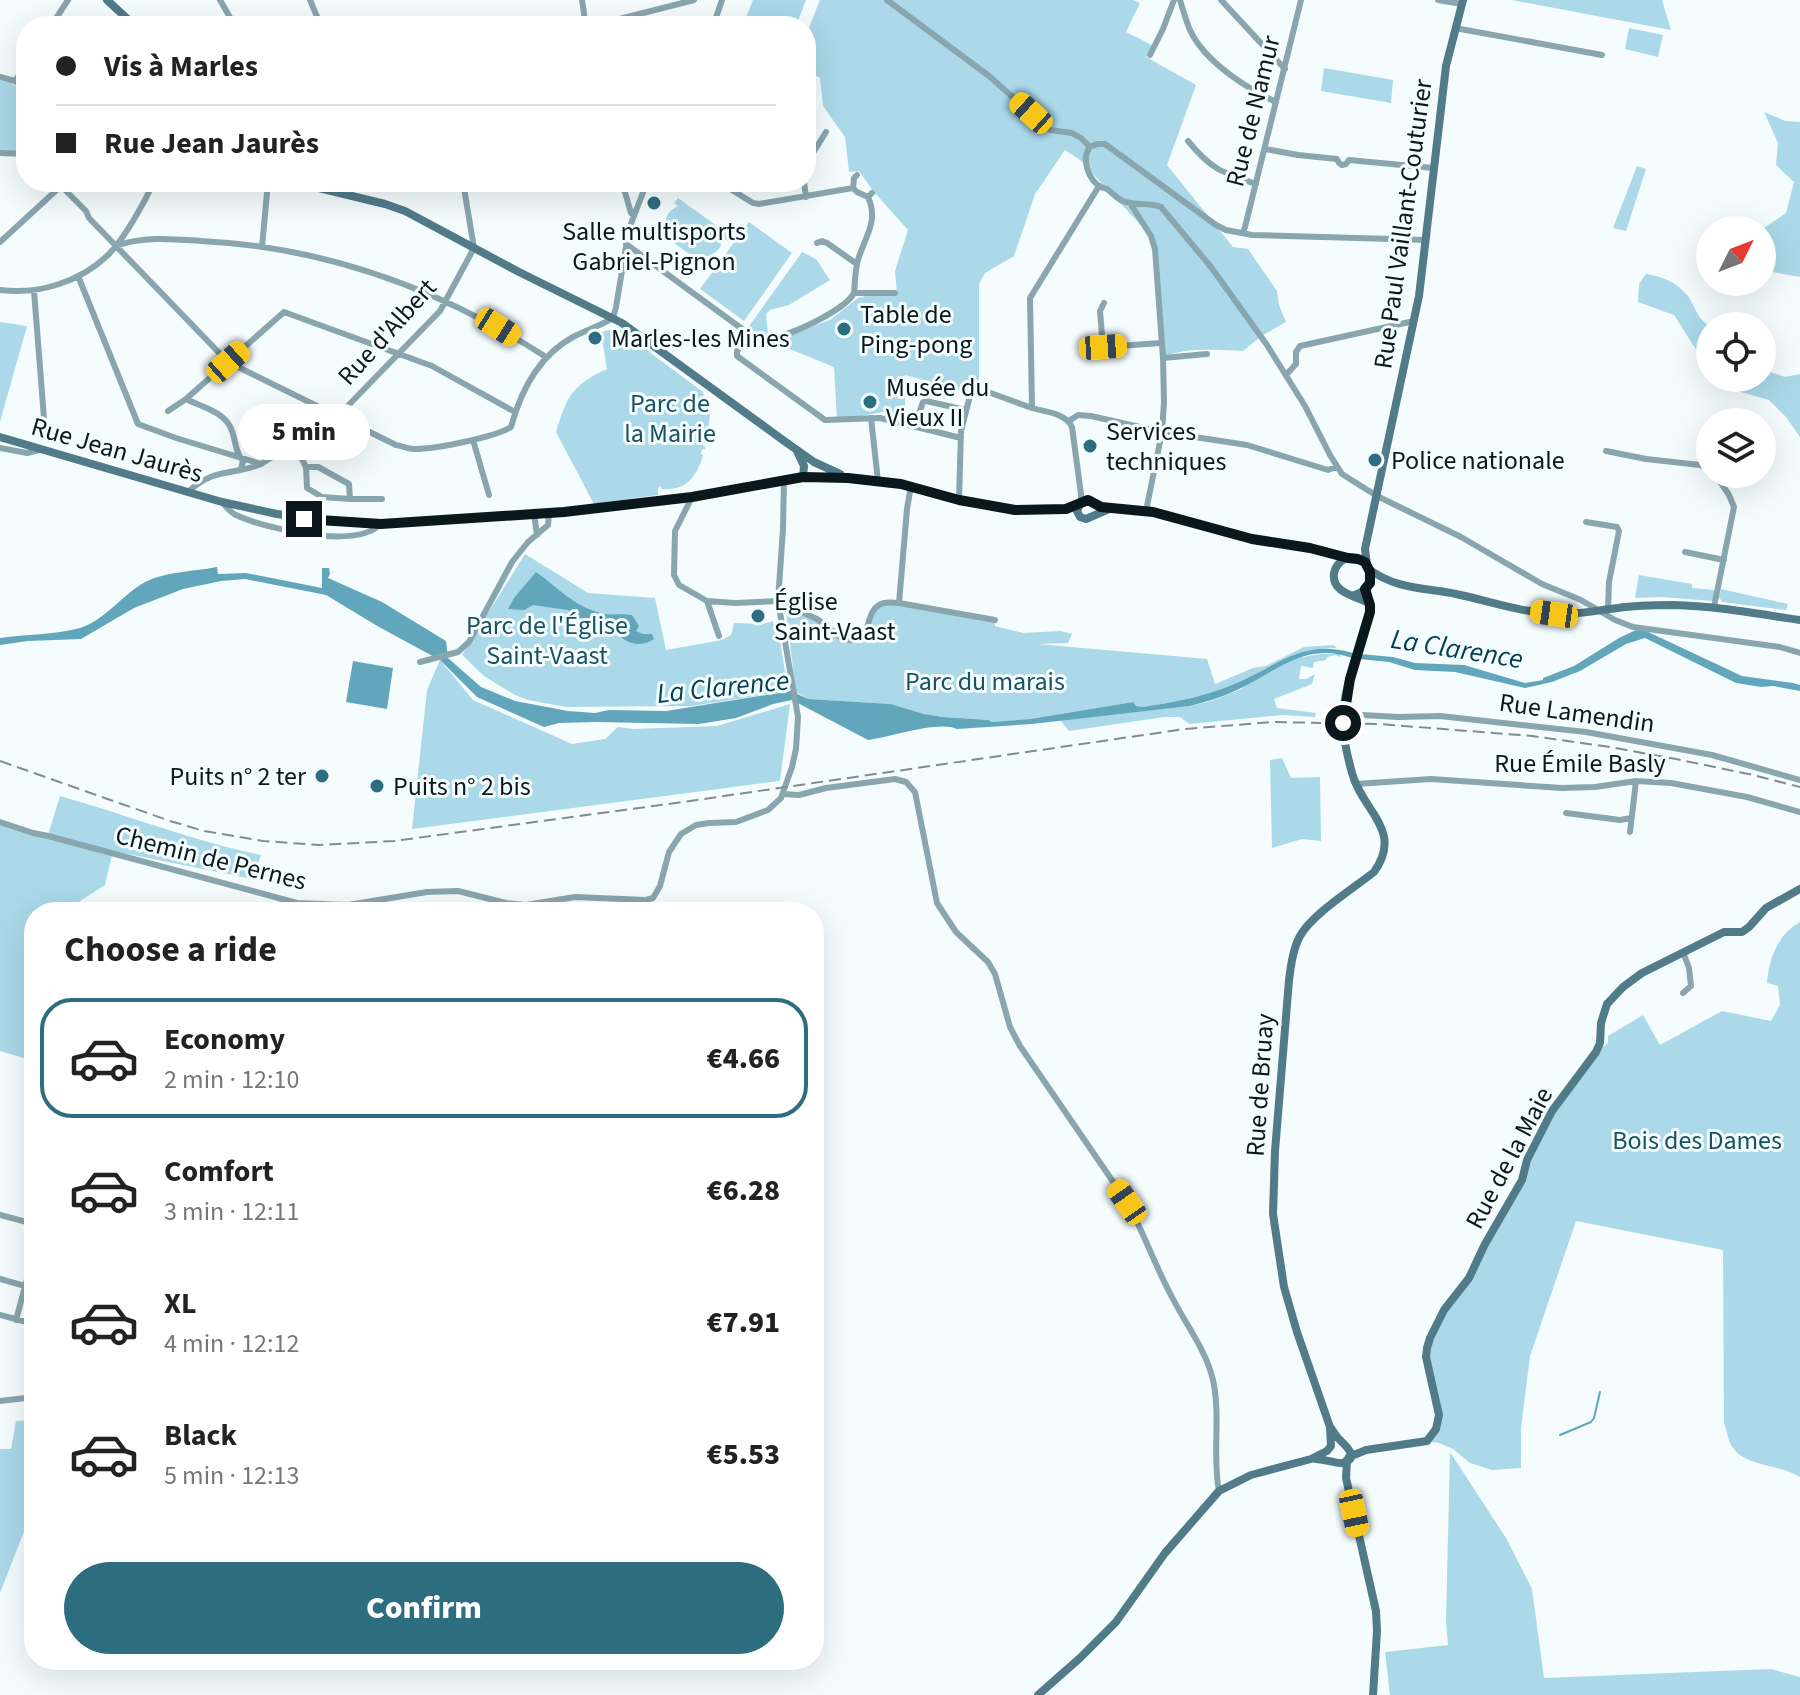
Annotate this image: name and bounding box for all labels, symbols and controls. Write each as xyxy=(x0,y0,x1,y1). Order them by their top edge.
street label: Rue de Namur xyxy=(1216,31,1290,190)
text: Vis à Marles xyxy=(104,45,258,88)
street label: Rue Paul Vaillant-Couturier xyxy=(1364,76,1442,371)
car xyxy=(1005,88,1057,138)
text: Rue Jean Jaurès xyxy=(104,122,319,165)
marker: Salle multisports Gabriel-Pignon xyxy=(645,194,663,212)
place label: Salle multisports Gabriel-Pignon xyxy=(562,213,746,280)
north arrow xyxy=(1696,216,1776,296)
map controls xyxy=(1696,216,1776,488)
street label: Rue d'Albert xyxy=(329,270,445,394)
place label: Table de Ping-pong xyxy=(860,296,972,363)
car xyxy=(471,304,525,350)
button: locate xyxy=(1696,312,1776,392)
place label: Marles-les Mines xyxy=(611,320,790,357)
marker: Table de Ping-pong xyxy=(835,320,853,338)
marker: Marles-les Mines xyxy=(586,329,604,347)
car xyxy=(1078,333,1128,361)
car xyxy=(202,337,254,387)
place label: Musée du Vieux II xyxy=(886,369,990,436)
park label: Parc de la Mairie xyxy=(624,385,716,452)
marker: Musée du Vieux II xyxy=(861,393,879,411)
callout: 5 min xyxy=(238,403,370,459)
street label: Rue Jean Jaurès xyxy=(27,408,207,492)
button: layers xyxy=(1696,408,1776,488)
text: 5 min xyxy=(272,413,336,450)
place label: Services techniques xyxy=(1106,413,1226,480)
marker: Services techniques xyxy=(1081,437,1099,455)
place label: Police nationale xyxy=(1391,442,1565,479)
marker: Police nationale xyxy=(1366,451,1384,469)
route end xyxy=(286,501,322,537)
place label: Église Saint-Vaast xyxy=(774,583,896,650)
car xyxy=(1529,599,1579,629)
park label: Parc de l'Église Saint-Vaast xyxy=(466,607,628,674)
marker: Église Saint-Vaast xyxy=(749,607,767,625)
water label: La Clarence xyxy=(1388,619,1526,679)
water label: La Clarence xyxy=(655,660,791,714)
park label: Parc du marais xyxy=(905,663,1065,700)
street label: Rue Lamendin xyxy=(1497,684,1657,742)
route start xyxy=(1325,705,1361,741)
street label: Rue Émile Basly xyxy=(1494,745,1666,782)
place label: Puits n° 2 ter xyxy=(170,758,307,795)
marker: Puits n° 2 ter xyxy=(313,767,331,785)
place label: Puits n° 2 bis xyxy=(393,768,531,805)
marker: Puits n° 2 bis xyxy=(368,777,386,795)
street label: Chemin de Pernes xyxy=(112,816,311,900)
text: Choose a ride xyxy=(64,924,277,975)
street label: Rue de Bruay xyxy=(1237,1012,1283,1158)
text: Economy xyxy=(164,1018,285,1061)
icon: car xyxy=(68,1022,140,1094)
text: €4.66 xyxy=(707,1037,780,1080)
text: 2 min · 12:10 xyxy=(164,1061,299,1098)
street label: Rue de la Maie xyxy=(1456,1081,1562,1235)
park label: Bois des Dames xyxy=(1612,1122,1782,1159)
text: Comfort xyxy=(164,1150,274,1193)
icon: car xyxy=(68,1154,140,1226)
text: €6.28 xyxy=(707,1169,780,1212)
car xyxy=(1103,1175,1151,1229)
text: 3 min · 12:11 xyxy=(164,1193,299,1230)
text: XL xyxy=(164,1282,197,1325)
icon: car xyxy=(68,1286,140,1358)
text: €7.91 xyxy=(707,1301,780,1344)
text: 4 min · 12:12 xyxy=(164,1325,299,1362)
text: Black xyxy=(164,1414,237,1457)
icon: car xyxy=(68,1418,140,1490)
text: €5.53 xyxy=(707,1433,780,1476)
text: 5 min · 12:13 xyxy=(164,1457,299,1494)
car xyxy=(1337,1487,1371,1539)
button: Confirm xyxy=(64,1562,784,1654)

